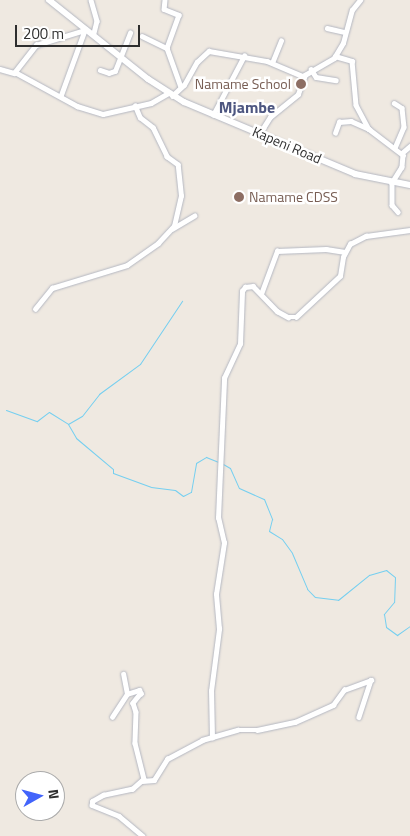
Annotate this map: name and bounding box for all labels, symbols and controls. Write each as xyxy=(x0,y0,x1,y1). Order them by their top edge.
scale bar xyxy=(18,15,142,47)
text: 200 m xyxy=(23,22,64,45)
place label: Namame School xyxy=(195,76,291,92)
marker: Namame School xyxy=(295,78,307,90)
district label: Mjambe xyxy=(219,97,275,117)
street label: Kapeni Road xyxy=(250,123,324,167)
place label: Namame CDSS xyxy=(249,189,338,205)
marker: Namame CDSS xyxy=(233,191,245,203)
north arrow xyxy=(15,771,65,821)
text: N xyxy=(43,788,65,800)

